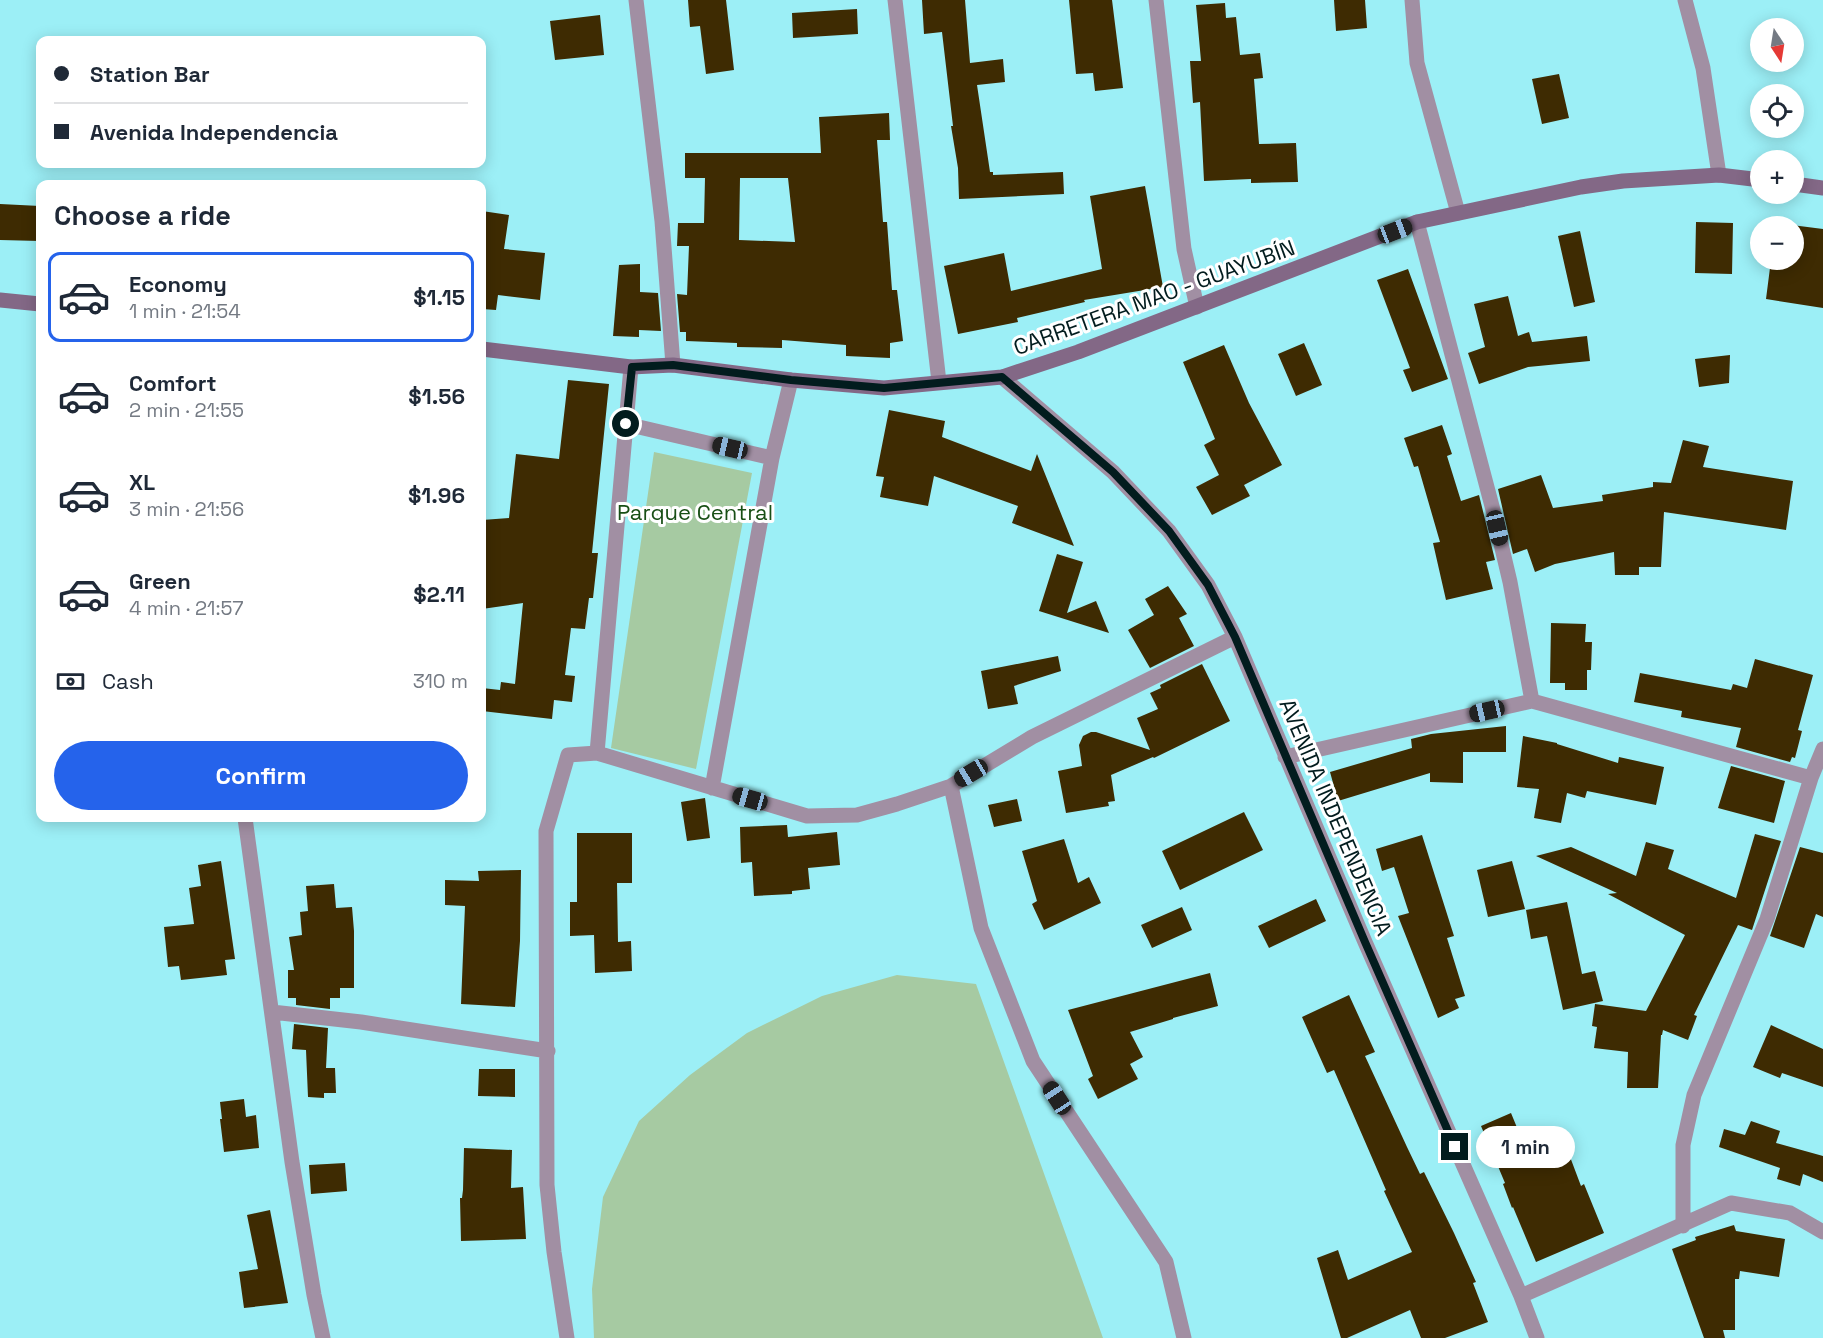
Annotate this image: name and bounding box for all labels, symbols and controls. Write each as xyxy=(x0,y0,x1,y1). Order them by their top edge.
north arrow xyxy=(1750,18,1804,72)
map controls xyxy=(1750,18,1804,270)
text: Station Bar xyxy=(90,60,210,88)
button: locate xyxy=(1750,84,1804,138)
text: Avenida Independencia xyxy=(90,118,338,146)
button: + xyxy=(1750,150,1804,204)
text: Choose a ride xyxy=(54,198,231,233)
car xyxy=(1375,216,1415,246)
button: − xyxy=(1750,216,1804,270)
street label: CARRETERA MAO - GUAYUBÍN xyxy=(1009,233,1299,361)
icon: car xyxy=(57,270,111,324)
text: Economy xyxy=(129,270,227,298)
text: $1.15 xyxy=(413,283,465,311)
text: 1 min · 21:54 xyxy=(129,298,241,324)
icon: car xyxy=(57,369,111,423)
text: Comfort xyxy=(129,369,217,397)
text: $1.56 xyxy=(408,382,465,410)
text: 2 min · 21:55 xyxy=(129,397,244,423)
route start xyxy=(612,410,639,437)
car xyxy=(710,435,750,461)
icon: car xyxy=(57,468,111,522)
text: XL xyxy=(129,468,155,496)
text: $1.96 xyxy=(408,481,465,509)
text: 3 min · 21:56 xyxy=(129,496,244,522)
park label: Parque Central xyxy=(617,498,773,526)
car xyxy=(1484,508,1510,548)
icon: car xyxy=(57,567,111,621)
text: Green xyxy=(129,567,191,595)
text: $2.11 xyxy=(413,580,465,608)
text: 4 min · 21:57 xyxy=(129,595,244,621)
icon: cash xyxy=(54,665,87,698)
text: Cash xyxy=(102,667,154,695)
text: 310 m xyxy=(413,668,468,694)
street label: AVENIDA INDEPENDENCIA xyxy=(1273,694,1399,940)
car xyxy=(1467,698,1507,724)
button: Confirm xyxy=(54,741,468,810)
car xyxy=(951,756,991,790)
car xyxy=(730,785,770,813)
car xyxy=(1040,1078,1074,1118)
callout: 1 min xyxy=(1476,1126,1575,1168)
route end xyxy=(1441,1133,1468,1160)
text: 1 min xyxy=(1501,1134,1550,1160)

